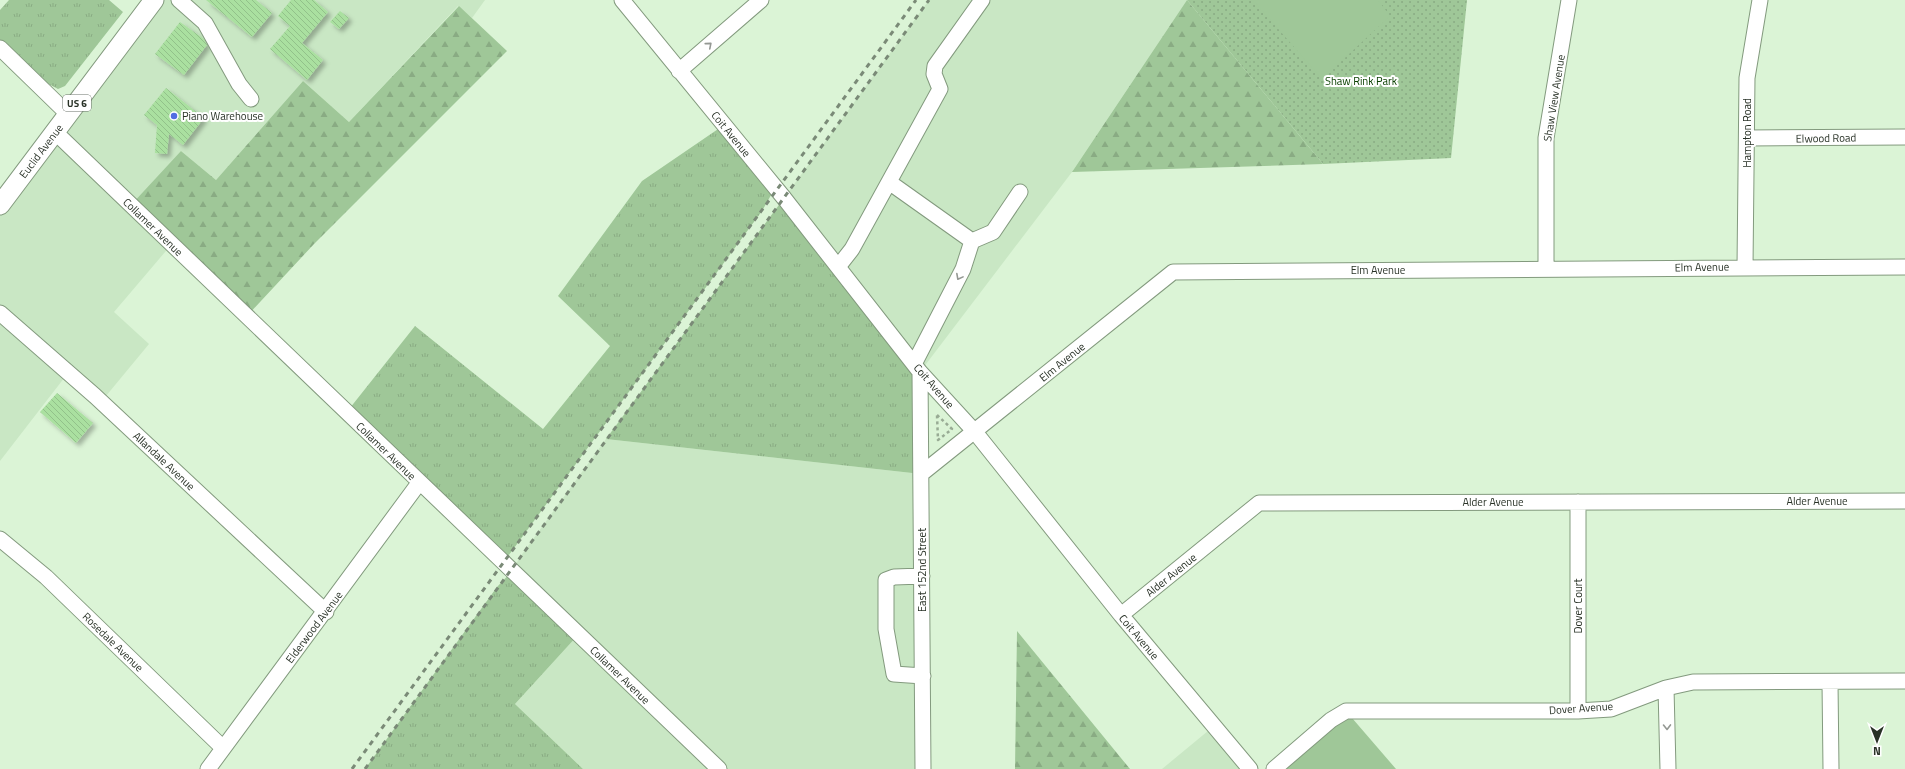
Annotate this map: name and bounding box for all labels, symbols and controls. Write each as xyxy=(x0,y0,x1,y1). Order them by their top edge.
one-way arrow xyxy=(704,43,712,50)
street label: Shaw View Avenue xyxy=(1539,53,1569,143)
park label: Shaw Rink Park xyxy=(1325,73,1398,89)
road number: US 6 xyxy=(63,95,91,111)
street label: Hampton Road xyxy=(1739,98,1755,168)
place label: Piano Warehouse xyxy=(182,108,264,124)
street label: Coit Avenue xyxy=(708,108,755,161)
marker: Piano Warehouse xyxy=(169,111,179,121)
street label: Euclid Avenue xyxy=(15,120,67,181)
street label: Elwood Road xyxy=(1796,129,1857,147)
street label: Collamer Avenue xyxy=(120,194,187,260)
street label: Elm Avenue xyxy=(1675,259,1730,275)
street label: Elm Avenue xyxy=(1351,262,1406,278)
one-way arrow xyxy=(956,273,964,281)
street label: Elm Avenue xyxy=(1036,338,1089,385)
street label: Coit Avenue xyxy=(910,360,958,412)
street label: Collamer Avenue xyxy=(353,418,420,484)
street label: Allandale Avenue xyxy=(130,428,199,494)
street label: Alder Avenue xyxy=(1786,493,1848,509)
street label: Alder Avenue xyxy=(1462,494,1524,510)
street label: East 152nd Street xyxy=(914,528,930,612)
street label: Alder Avenue xyxy=(1142,549,1200,600)
street label: Dover Court xyxy=(1570,578,1586,633)
street label: Elderwood Avenue xyxy=(282,587,347,666)
street label: Rosedale Avenue xyxy=(79,609,147,676)
street label: Coit Avenue xyxy=(1115,611,1163,663)
street label: Collamer Avenue xyxy=(587,642,654,708)
street label: Dover Avenue xyxy=(1548,698,1614,718)
north arrow xyxy=(1857,721,1897,761)
one-way arrow xyxy=(1663,724,1671,730)
text: N xyxy=(1873,743,1881,759)

